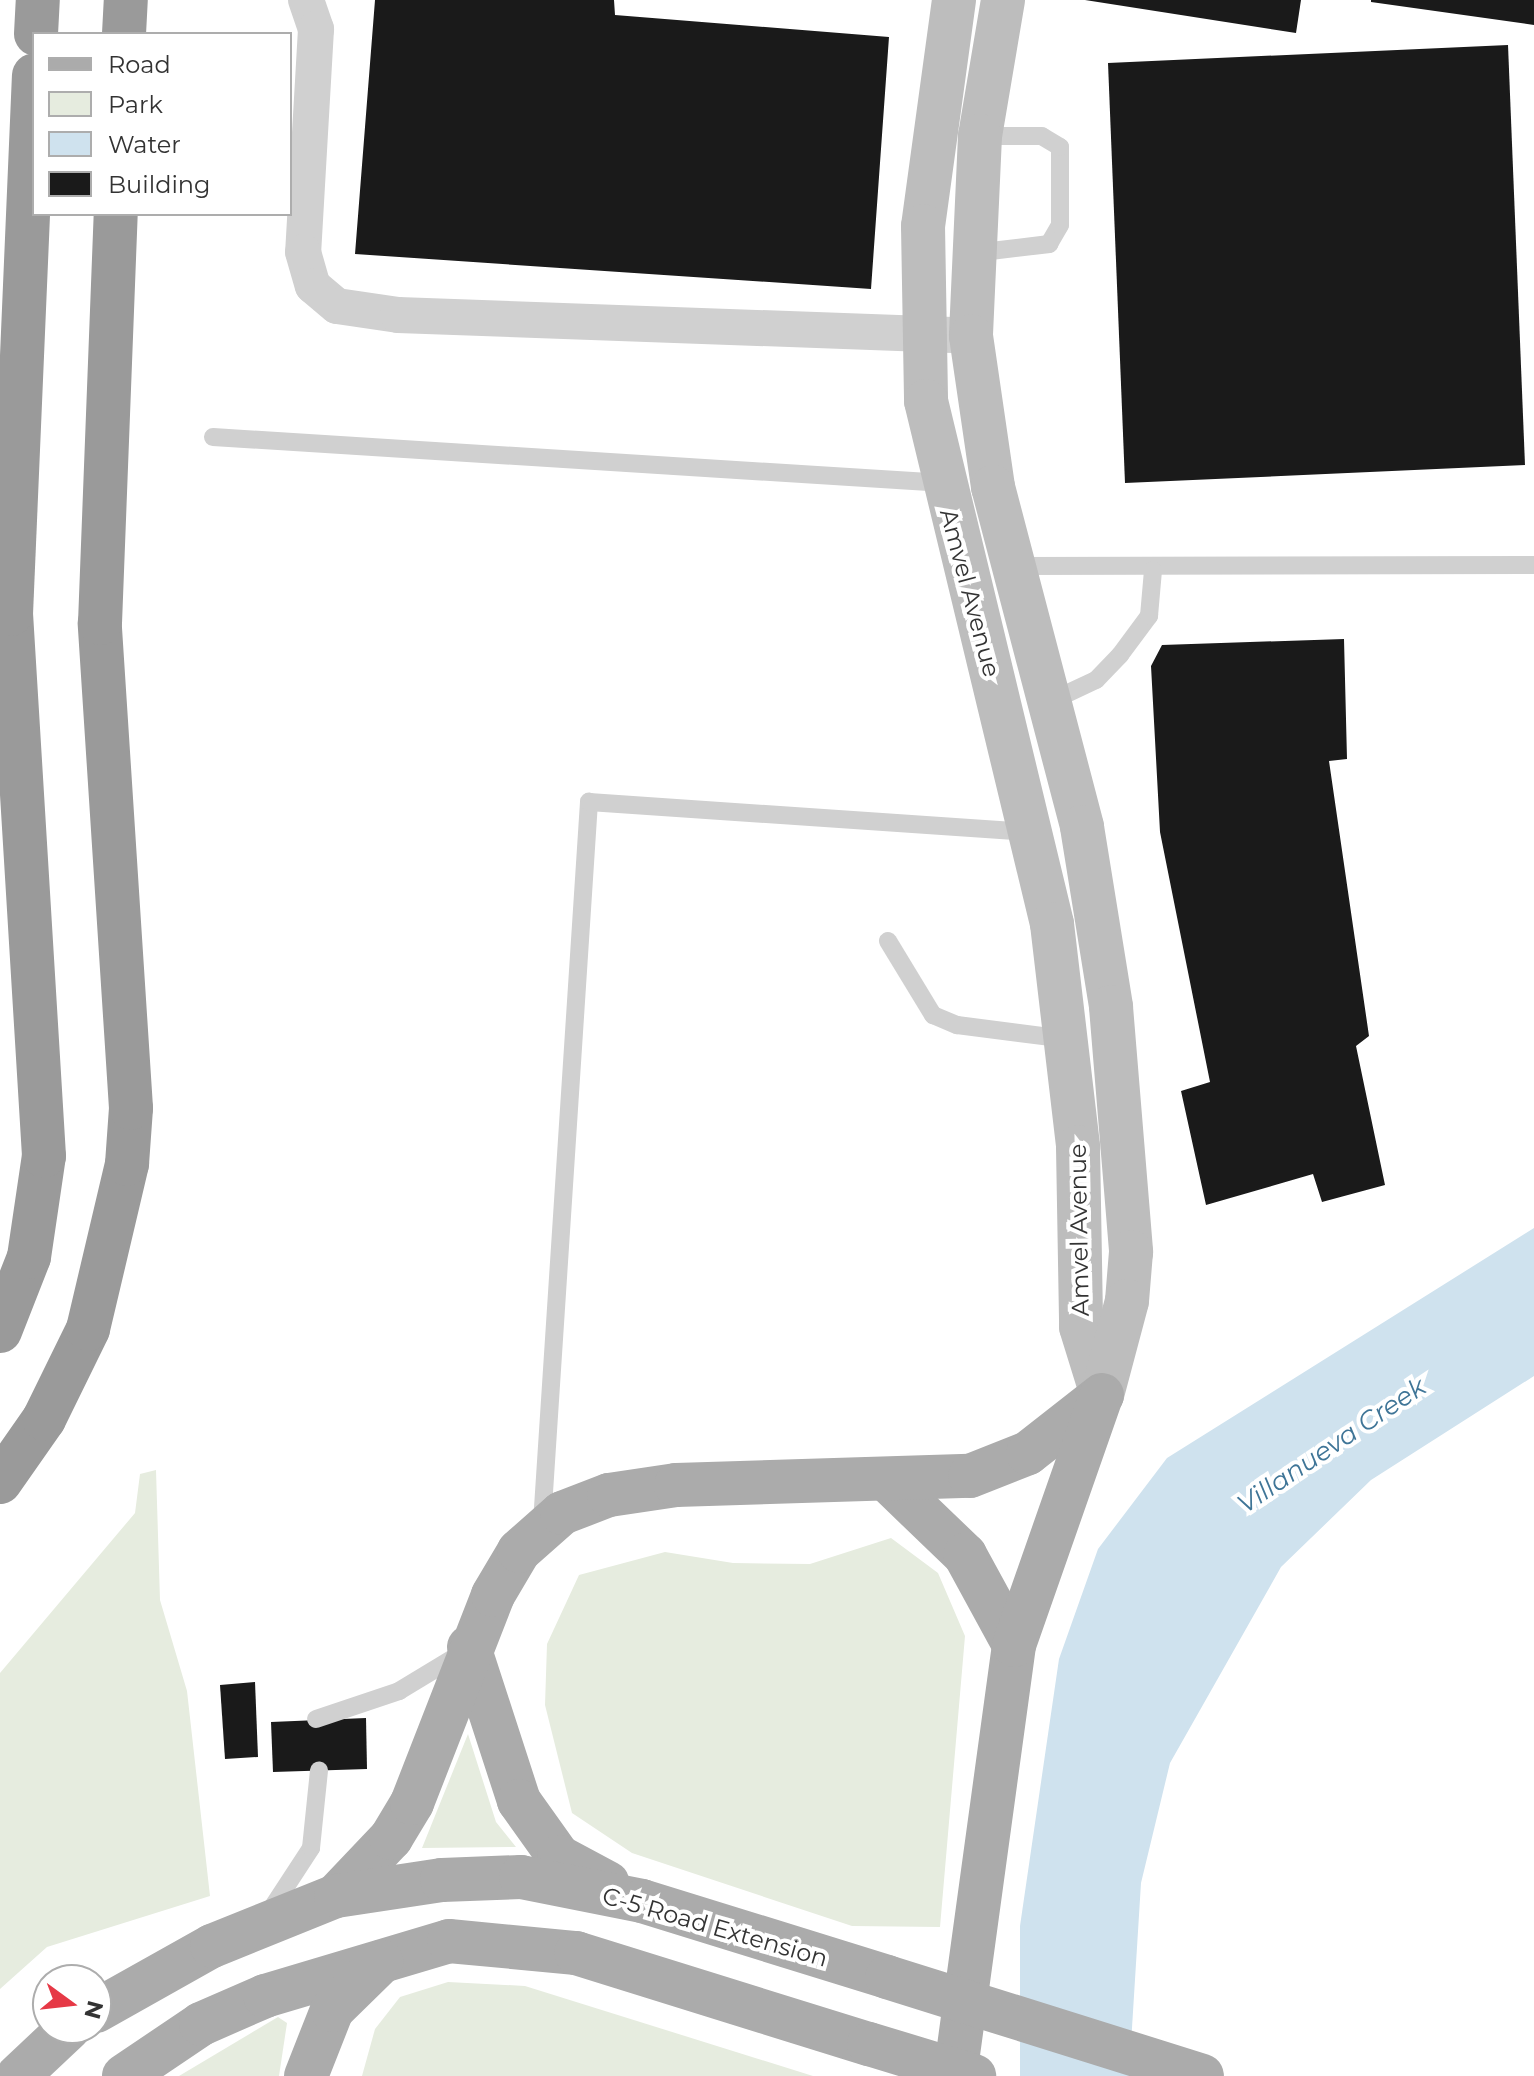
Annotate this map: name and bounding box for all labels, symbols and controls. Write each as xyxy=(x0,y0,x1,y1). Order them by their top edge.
legend xyxy=(32,32,292,216)
text: Road xyxy=(108,50,171,79)
text: Park xyxy=(108,90,163,119)
text: Water xyxy=(108,130,181,159)
text: Building xyxy=(108,170,211,199)
street label: Amvel Avenue xyxy=(934,506,1006,680)
street label: Amvel Avenue xyxy=(1063,1143,1095,1317)
water label: Villanueva Creek xyxy=(1232,1371,1432,1521)
street label: C-5 Road Extension xyxy=(599,1881,831,1973)
north arrow xyxy=(32,1964,112,2044)
text: N xyxy=(78,1998,109,2022)

